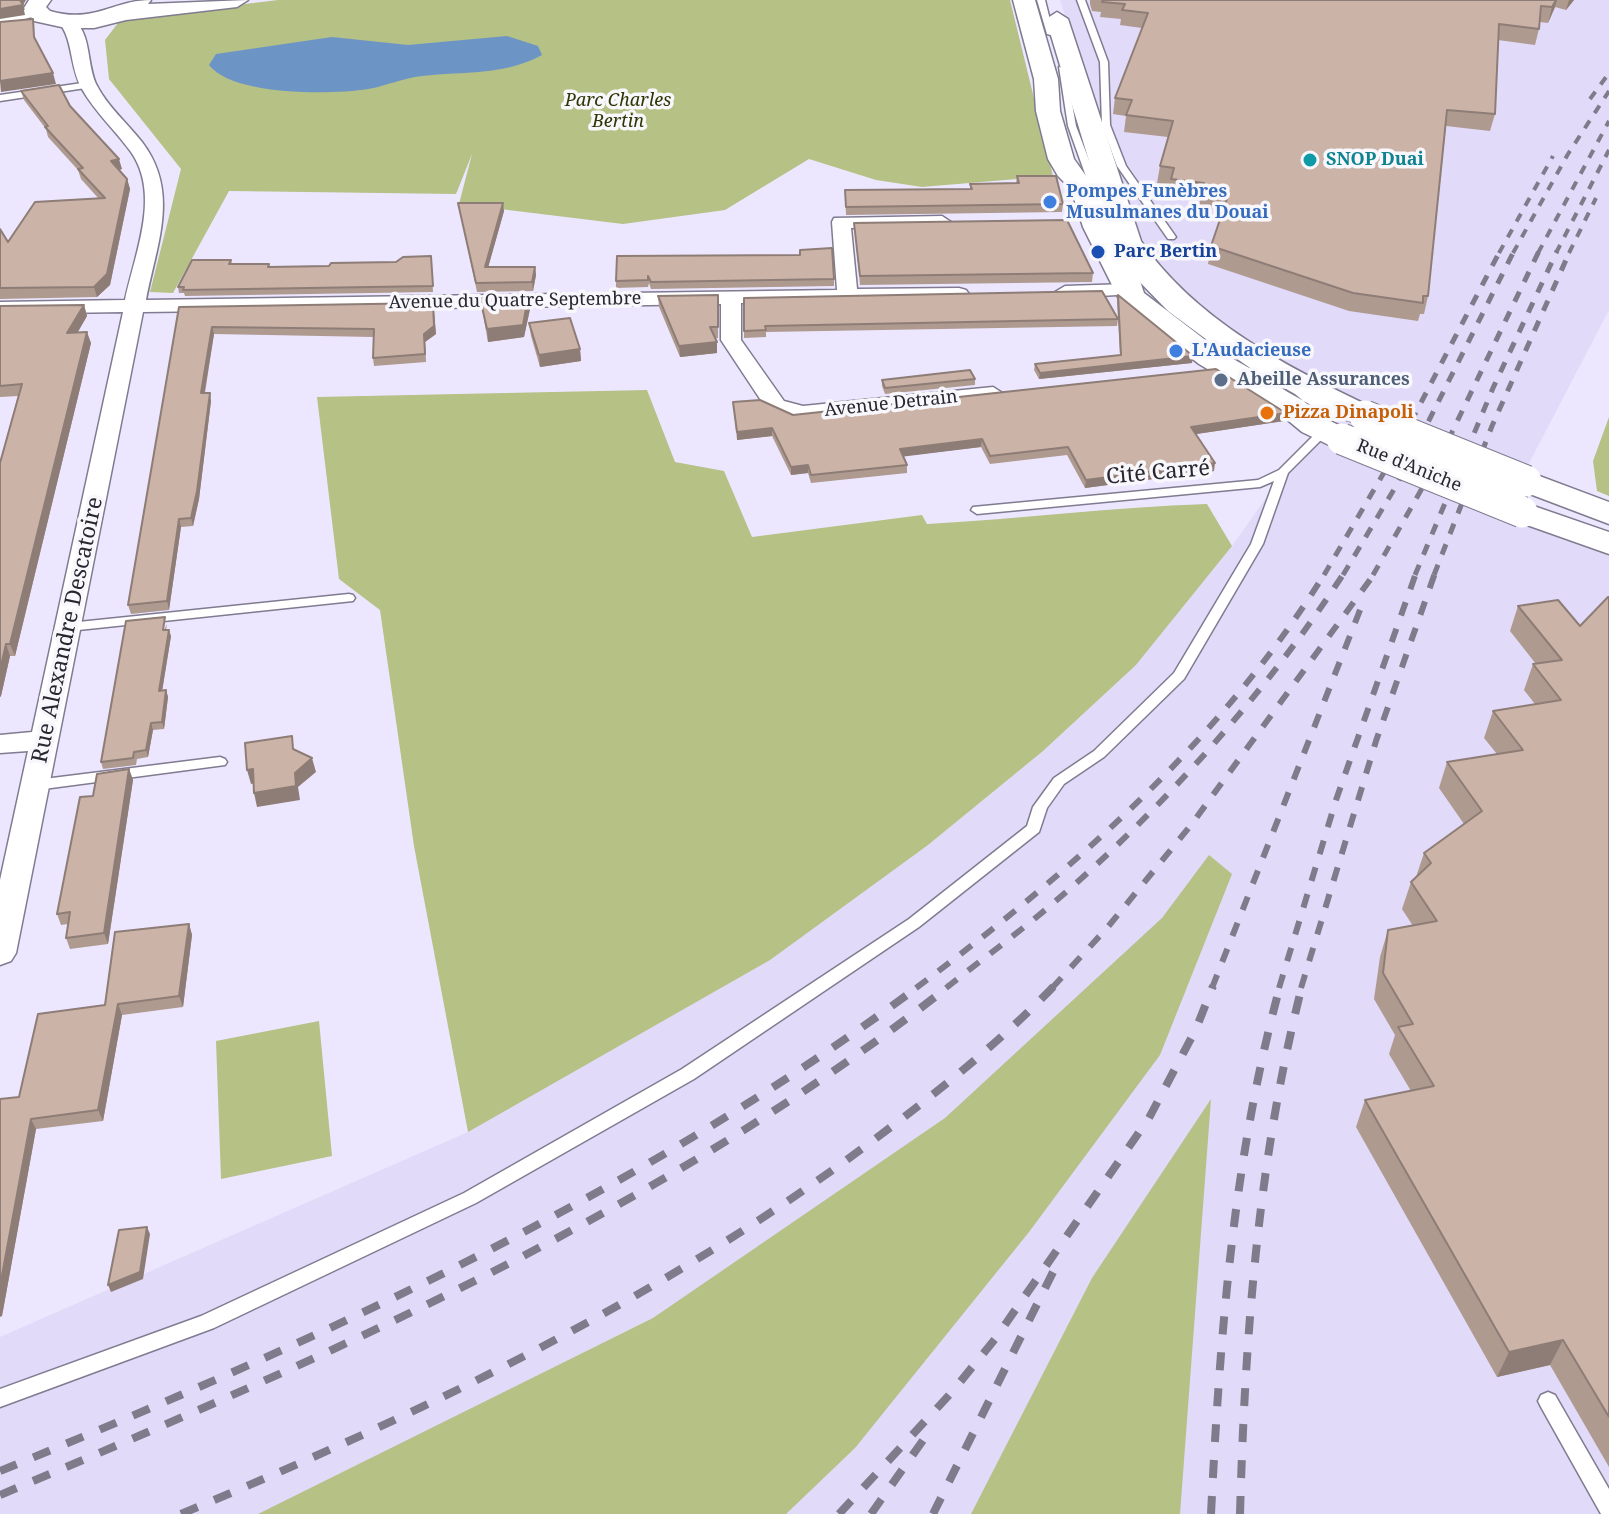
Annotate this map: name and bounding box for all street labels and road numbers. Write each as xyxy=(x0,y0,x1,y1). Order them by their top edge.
street label: Avenue du Quatre Septembre xyxy=(388,288,642,314)
street label: Avenue Detrain xyxy=(823,386,959,422)
street label: Rue d'Aniche xyxy=(1353,435,1465,497)
street label: Cité Carré xyxy=(1105,455,1211,491)
street label: Rue Alexandre Descatoire xyxy=(27,495,109,765)

